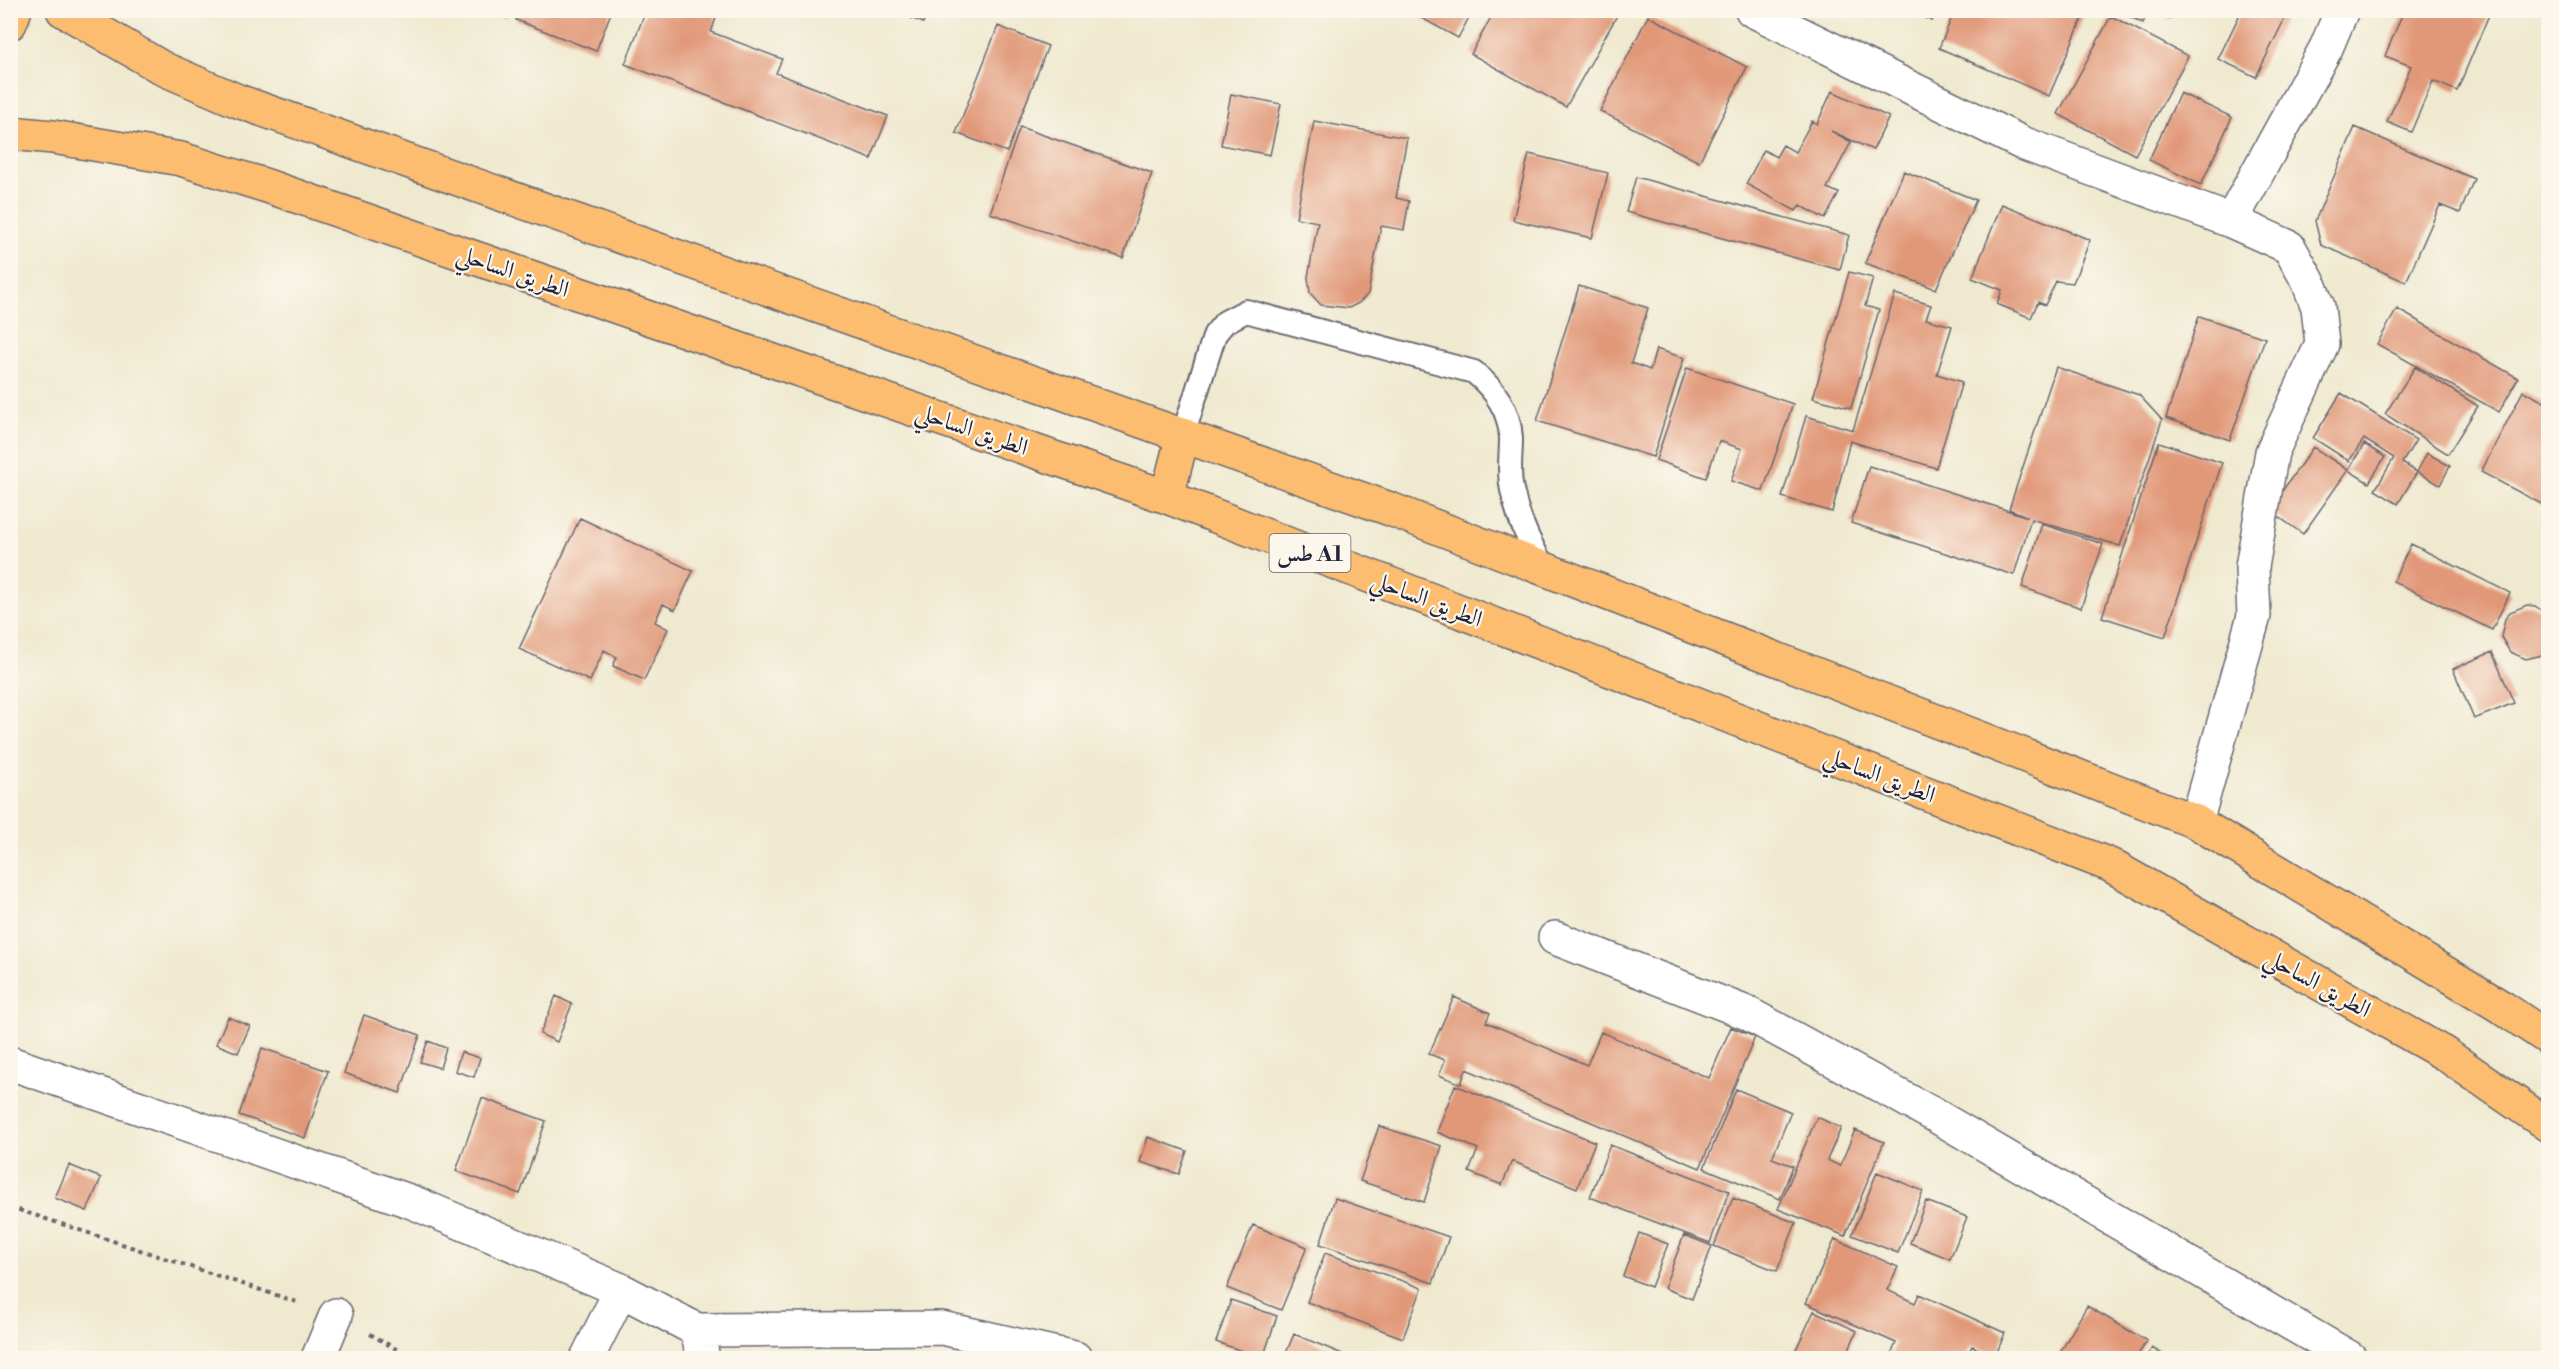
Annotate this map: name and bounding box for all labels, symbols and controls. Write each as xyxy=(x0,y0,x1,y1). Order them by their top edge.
street label: الطريق الساحلي xyxy=(450,239,573,312)
street label: الطريق الساحلي xyxy=(909,397,1032,470)
road number: طس A1 xyxy=(1270,534,1350,572)
street label: الطريق الساحلي xyxy=(1364,565,1487,641)
street label: الطريق الساحلي xyxy=(1817,741,1940,817)
street label: الطريق الساحلي xyxy=(2256,942,2376,1031)

